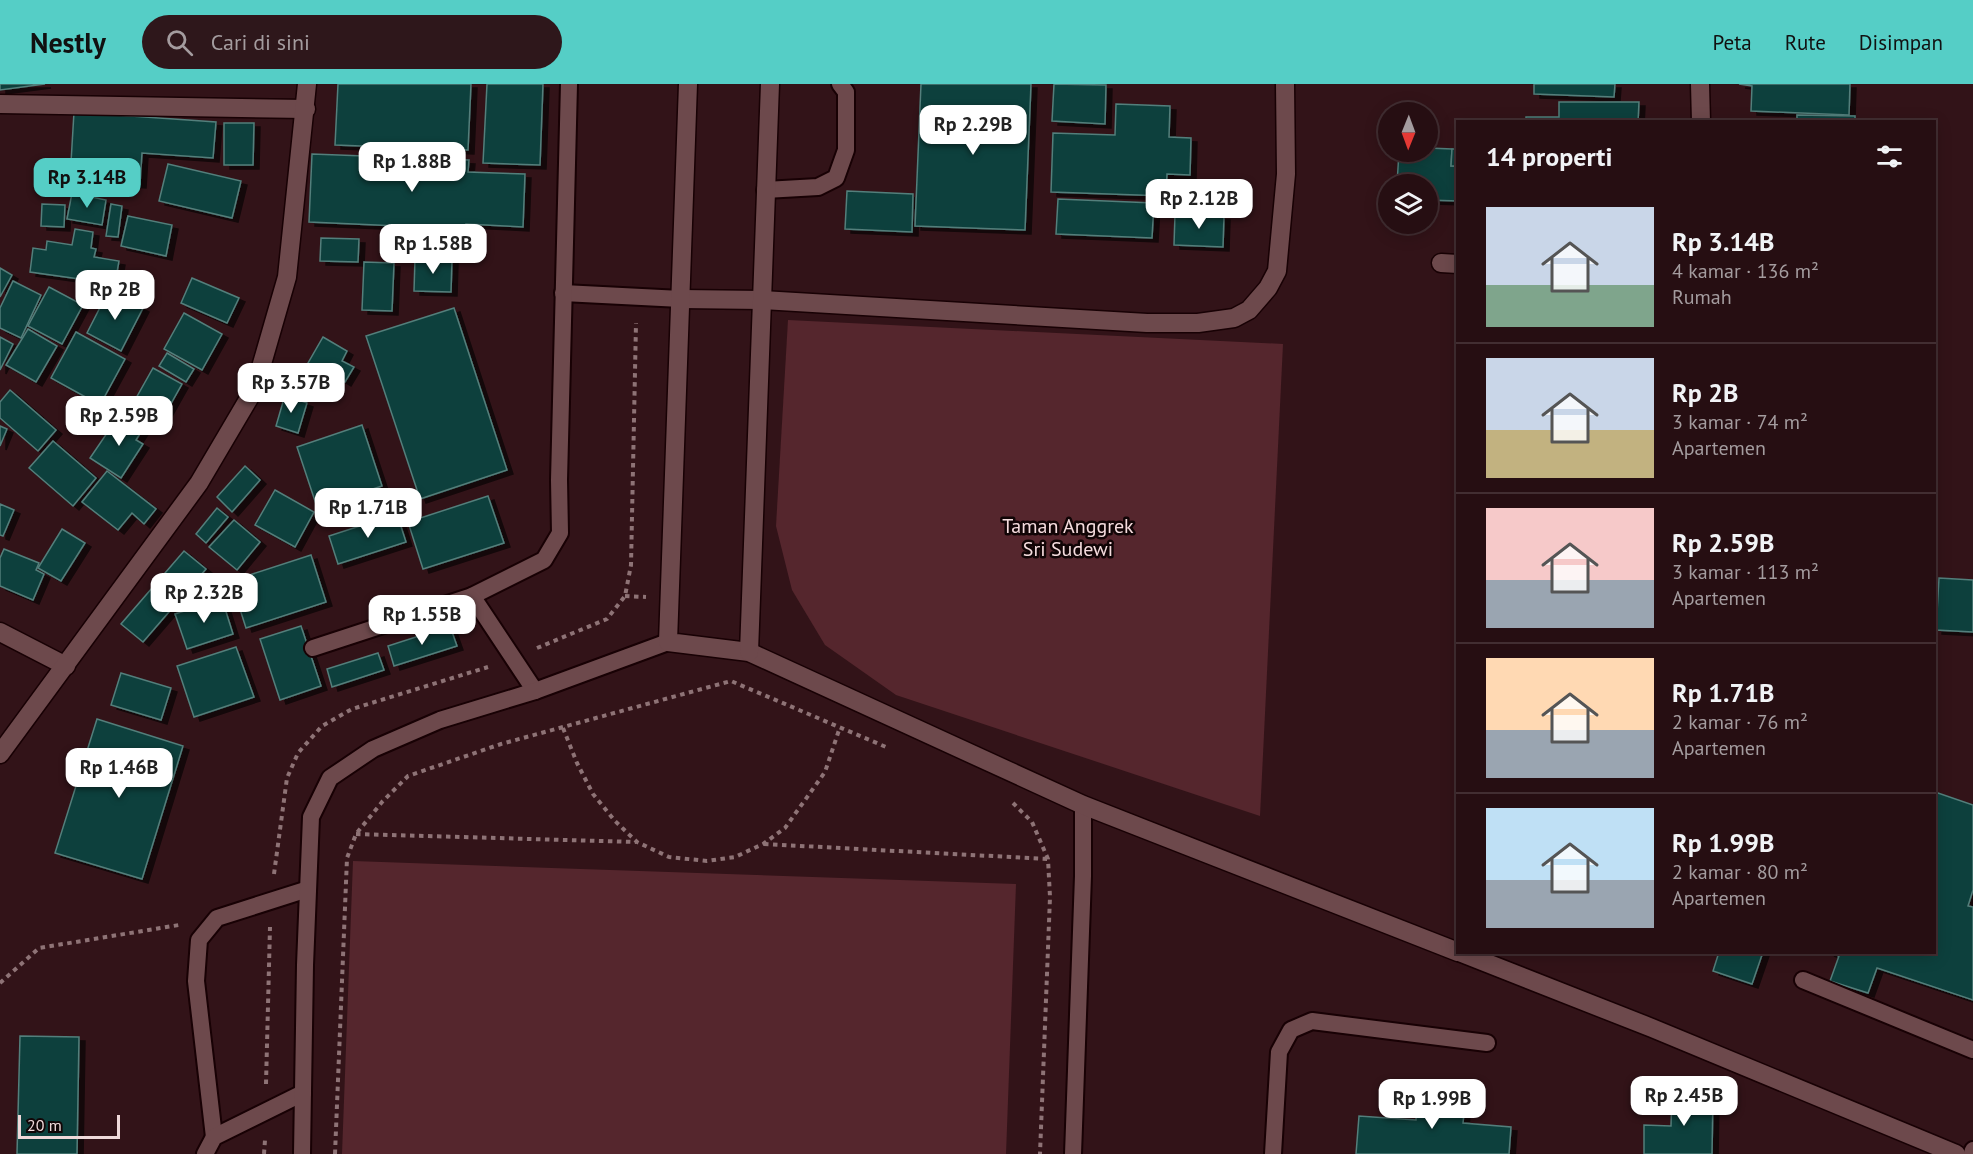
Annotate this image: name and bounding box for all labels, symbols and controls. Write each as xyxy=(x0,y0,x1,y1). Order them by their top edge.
search box xyxy=(142,15,562,69)
text: Nestly xyxy=(30,24,106,61)
icon: search xyxy=(163,26,196,59)
text: Cari di sini xyxy=(211,28,310,56)
text: Peta xyxy=(1712,29,1752,56)
text: Rute xyxy=(1785,29,1826,56)
text: Disimpan xyxy=(1859,29,1943,56)
north arrow xyxy=(1378,102,1438,162)
map controls xyxy=(1378,102,1438,234)
pin: Rp 2.29B xyxy=(911,105,1035,156)
text: Rp 2.29B xyxy=(934,111,1012,137)
text: 14 properti xyxy=(1486,140,1612,173)
icon: filters xyxy=(1873,140,1906,173)
pin: Rp 1.88B xyxy=(350,142,474,193)
text: Rp 1.88B xyxy=(373,148,451,174)
pin: Rp 3.14B xyxy=(25,158,149,209)
text: Rp 3.14B xyxy=(48,164,126,190)
button: layers xyxy=(1378,174,1438,234)
pin: Rp 2.12B xyxy=(1137,179,1261,230)
text: Rp 2.12B xyxy=(1160,185,1238,211)
pin: Rp 1.58B xyxy=(371,224,495,275)
text: Rp 3.14B xyxy=(1672,225,1774,258)
text: Rp 1.58B xyxy=(394,230,472,256)
icon: home xyxy=(1534,231,1606,303)
text: 4 kamar · 136 m² xyxy=(1672,258,1819,284)
pin: Rp 2B xyxy=(73,270,157,321)
text: Rp 2B xyxy=(89,276,141,302)
text: Rumah xyxy=(1672,284,1732,310)
pin: Rp 3.57B xyxy=(229,363,353,414)
text: Rp 3.57B xyxy=(252,369,330,395)
text: Rp 2B xyxy=(1672,376,1738,409)
icon: home xyxy=(1534,382,1606,454)
pin: Rp 2.59B xyxy=(57,396,181,447)
text: Rp 2.59B xyxy=(80,402,158,428)
text: 3 kamar · 74 m² xyxy=(1672,409,1808,435)
text: Apartemen xyxy=(1672,435,1766,461)
pin: Rp 1.71B xyxy=(306,488,430,539)
text: Rp 1.71B xyxy=(329,494,407,520)
park label: Taman Anggrek Sri Sudewi xyxy=(1002,513,1134,562)
text: Rp 2.59B xyxy=(1672,526,1774,559)
icon: home xyxy=(1534,532,1606,604)
text: 3 kamar · 113 m² xyxy=(1672,559,1819,585)
pin: Rp 2.32B xyxy=(142,573,266,624)
text: Rp 2.32B xyxy=(165,579,243,605)
text: Apartemen xyxy=(1672,585,1766,611)
pin: Rp 1.55B xyxy=(360,595,484,646)
text: Rp 1.55B xyxy=(383,601,461,627)
text: Rp 1.71B xyxy=(1672,676,1774,709)
icon: home xyxy=(1534,682,1606,754)
text: 2 kamar · 76 m² xyxy=(1672,709,1808,735)
text: Apartemen xyxy=(1672,735,1766,761)
pin: Rp 1.46B xyxy=(57,748,181,799)
text: Rp 1.46B xyxy=(80,754,158,780)
text: Rp 1.99B xyxy=(1672,826,1774,859)
icon: home xyxy=(1534,832,1606,904)
text: 2 kamar · 80 m² xyxy=(1672,859,1808,885)
text: Apartemen xyxy=(1672,885,1766,911)
pin: Rp 2.45B xyxy=(1622,1076,1746,1127)
pin: Rp 1.99B xyxy=(1370,1079,1494,1130)
text: Rp 2.45B xyxy=(1645,1082,1723,1108)
text: Rp 1.99B xyxy=(1393,1085,1471,1111)
scale bar xyxy=(18,1112,120,1140)
text: 20 m xyxy=(27,1115,62,1135)

